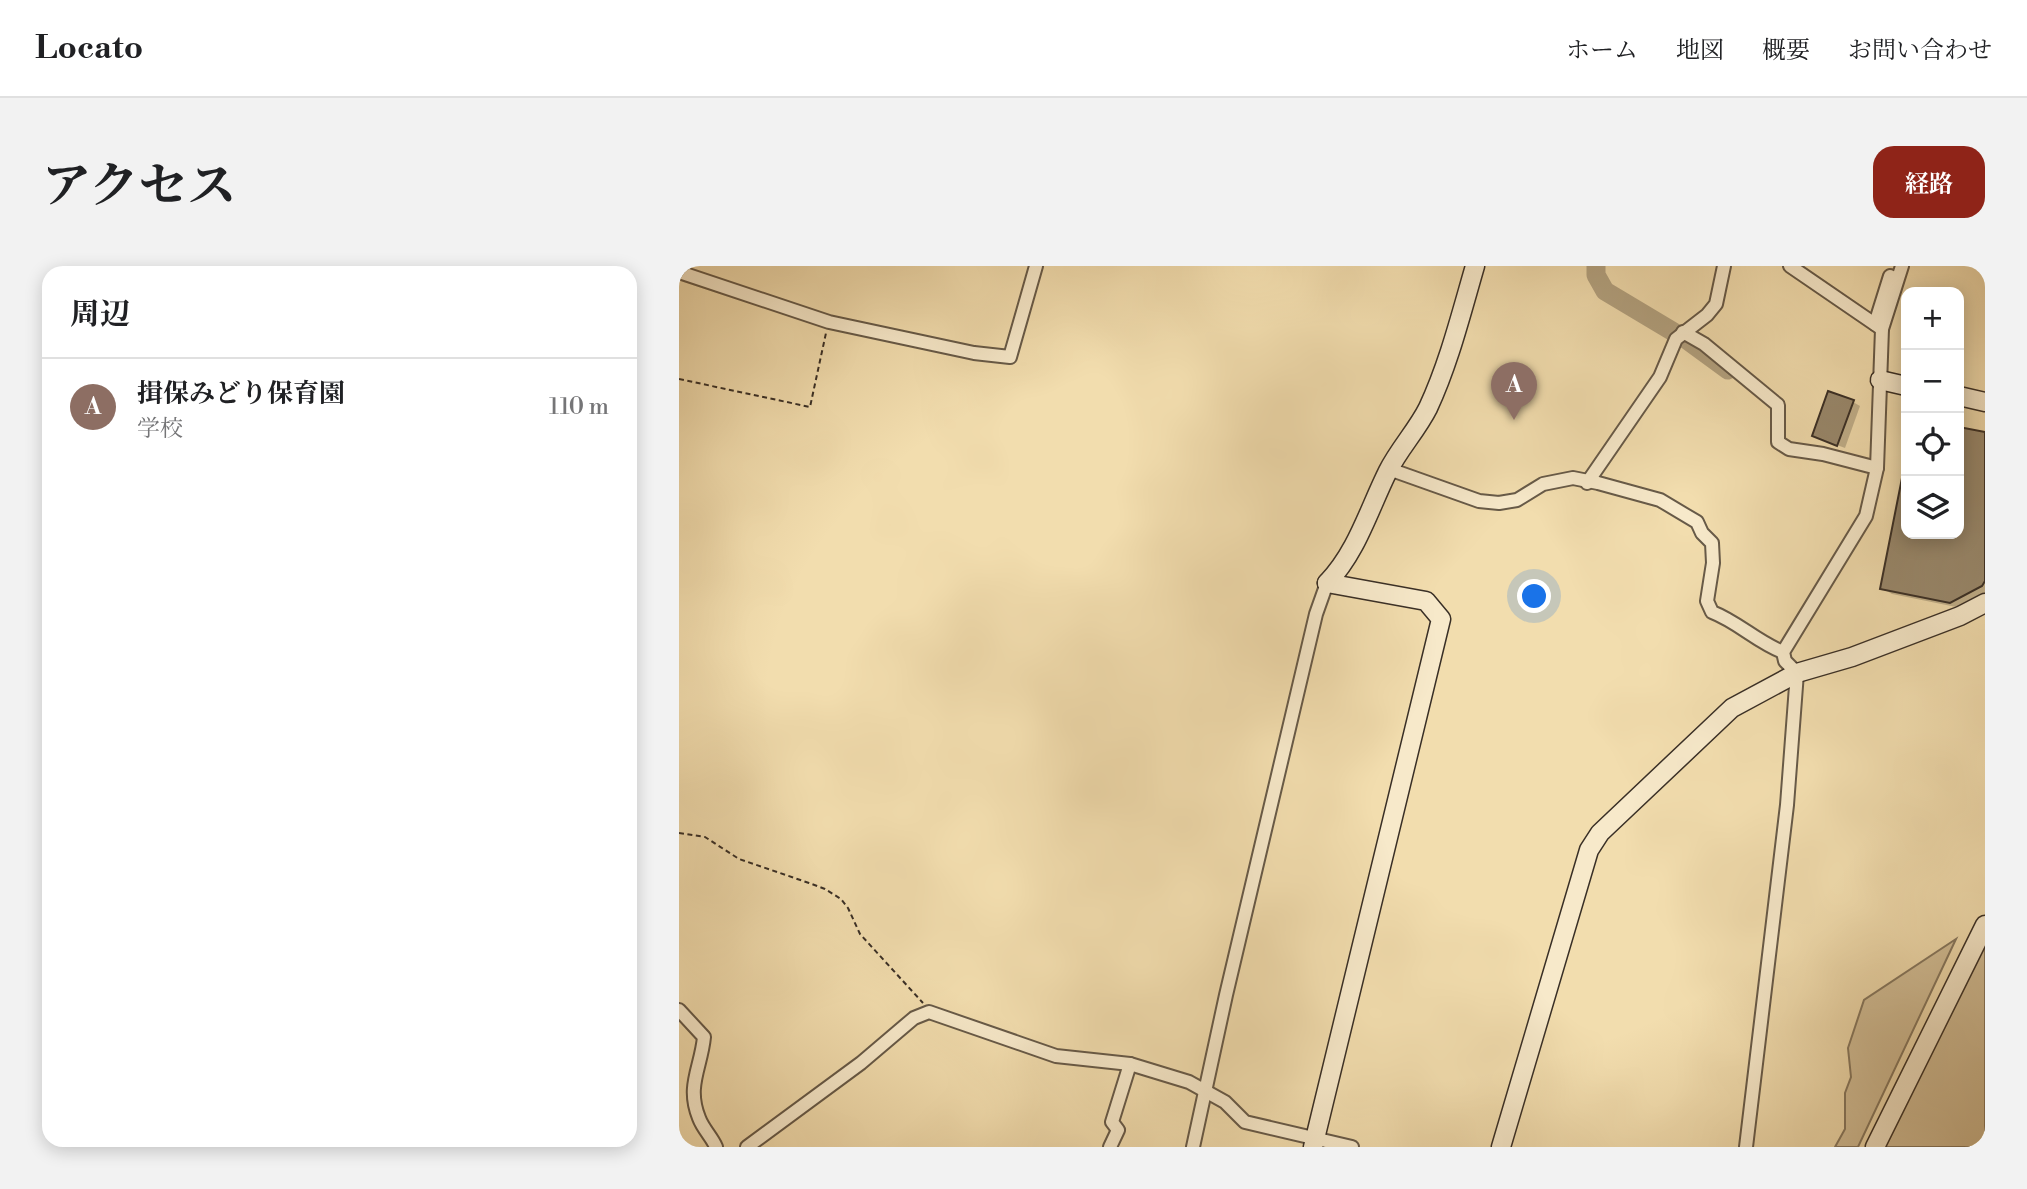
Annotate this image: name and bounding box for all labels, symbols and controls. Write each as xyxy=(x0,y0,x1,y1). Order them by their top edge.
text: Locato xyxy=(35,28,143,69)
text: ホーム xyxy=(1566,36,1638,66)
text: 地図 xyxy=(1676,36,1724,66)
text: 概要 xyxy=(1762,36,1810,66)
text: お問い合わせ xyxy=(1848,36,1992,66)
button: 経路 xyxy=(1873,146,1985,218)
text: アクセス xyxy=(42,157,237,218)
map controls xyxy=(1901,287,1964,539)
button: + xyxy=(1901,287,1964,350)
text: 周辺 xyxy=(70,296,130,334)
button: − xyxy=(1901,350,1964,413)
pin: A xyxy=(1491,362,1537,420)
text: 揖保みどり保育園 xyxy=(137,378,345,410)
text: A xyxy=(85,393,101,421)
text: 110 m xyxy=(549,393,609,421)
button: locate xyxy=(1901,413,1964,476)
text: 学校 xyxy=(137,415,183,443)
button: layers xyxy=(1901,476,1964,539)
your location xyxy=(1517,579,1551,613)

